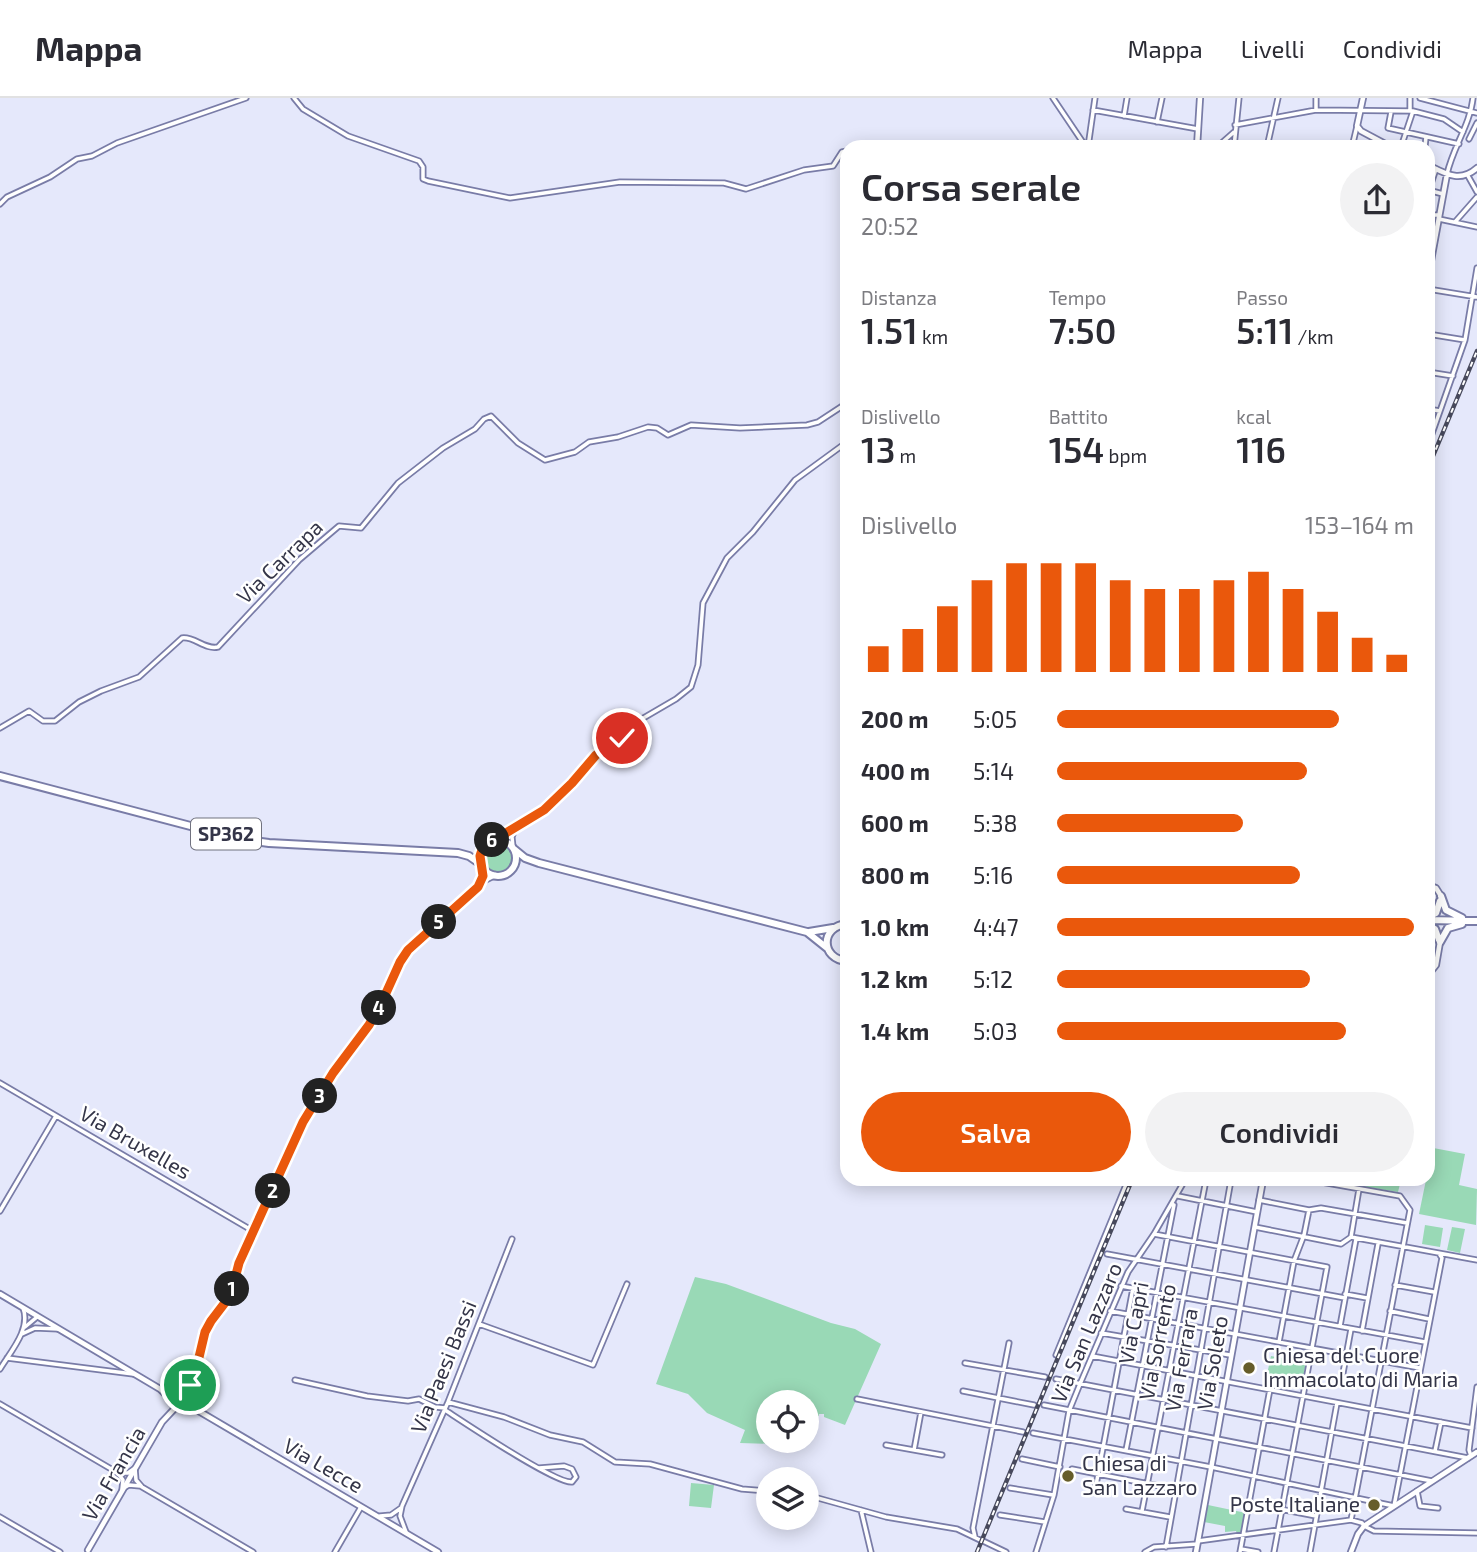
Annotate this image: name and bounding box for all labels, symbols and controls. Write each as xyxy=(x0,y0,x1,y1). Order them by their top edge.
text: Mappa xyxy=(35,28,142,68)
text: Mappa xyxy=(1127,34,1203,63)
text: Livelli xyxy=(1241,34,1305,63)
text: Condividi xyxy=(1343,34,1442,63)
text: Corsa serale xyxy=(861,163,1081,209)
button: share xyxy=(1340,163,1414,237)
text: 20:52 xyxy=(861,212,918,240)
text: Distanza xyxy=(861,286,937,309)
text: Tempo xyxy=(1049,286,1106,309)
text: Passo xyxy=(1236,286,1288,309)
text: 1.51 xyxy=(861,309,918,351)
text: 7:50 xyxy=(1049,309,1116,351)
text: 5:11 xyxy=(1236,309,1293,351)
text: km xyxy=(918,325,948,348)
text: /km xyxy=(1293,325,1334,348)
text: Dislivello xyxy=(861,405,941,428)
text: Battito xyxy=(1049,405,1108,428)
text: kcal xyxy=(1236,405,1271,428)
text: 13 xyxy=(861,428,895,470)
text: 154 xyxy=(1049,428,1104,470)
text: 116 xyxy=(1236,428,1286,470)
text: m xyxy=(895,444,916,467)
text: bpm xyxy=(1104,444,1147,467)
text: Dislivello xyxy=(861,511,957,539)
text: 153–164 m xyxy=(1305,511,1414,539)
street label: Via Carrapa xyxy=(231,514,327,608)
text: 200 m xyxy=(861,705,929,733)
text: 5:05 xyxy=(973,705,1017,733)
pin xyxy=(592,708,652,768)
icon: check xyxy=(603,719,641,757)
text: 400 m xyxy=(861,757,930,785)
text: 5:14 xyxy=(973,757,1014,785)
text: 600 m xyxy=(861,809,929,837)
text: 5:38 xyxy=(973,809,1018,837)
road number: SP362 xyxy=(191,818,261,849)
pin: 6 xyxy=(475,822,510,858)
text: 6 xyxy=(486,828,497,851)
text: 800 m xyxy=(861,861,930,889)
text: 5:16 xyxy=(973,861,1013,889)
pin: 5 xyxy=(422,904,457,940)
text: 5 xyxy=(433,910,444,933)
text: 1.0 km xyxy=(861,913,929,941)
text: 4:47 xyxy=(973,913,1019,941)
text: 1.2 km xyxy=(861,965,928,993)
text: 5:12 xyxy=(973,965,1013,993)
pin: 4 xyxy=(362,990,396,1026)
text: 4 xyxy=(372,996,385,1019)
text: 1.4 km xyxy=(861,1017,929,1045)
text: 5:03 xyxy=(973,1017,1017,1045)
pin: 3 xyxy=(302,1079,338,1114)
text: 3 xyxy=(314,1084,325,1107)
button: Salva xyxy=(861,1092,1131,1172)
button: Condividi xyxy=(1145,1092,1414,1172)
street label: Via Bruxelles xyxy=(76,1100,196,1184)
pin: 2 xyxy=(256,1174,290,1208)
text: 2 xyxy=(267,1179,278,1202)
street label: Via San Lazzaro xyxy=(1045,1259,1126,1406)
pin: 1 xyxy=(215,1272,250,1306)
text: 1 xyxy=(227,1277,236,1300)
street label: Via Capri xyxy=(1112,1279,1153,1366)
street label: Via Sorrento xyxy=(1133,1281,1180,1402)
street label: Via Paesi Bassi xyxy=(405,1296,481,1436)
street label: Via Ferrara xyxy=(1159,1306,1202,1414)
street label: Via Soleto xyxy=(1191,1314,1232,1412)
place label: Chiesa del Cuore Immacolato di Maria xyxy=(1263,1342,1458,1391)
pin xyxy=(160,1355,220,1415)
marker: Chiesa del Cuore Immacolato di Maria xyxy=(1241,1360,1257,1376)
icon: arrive xyxy=(171,1366,209,1404)
map controls xyxy=(756,1390,819,1530)
button: locate xyxy=(756,1390,819,1453)
street label: Via Francia xyxy=(76,1422,150,1525)
street label: Via Lecce xyxy=(280,1432,368,1497)
place label: Chiesa di San Lazzaro xyxy=(1082,1450,1198,1499)
button: layers xyxy=(756,1467,819,1530)
marker: Chiesa di San Lazzaro xyxy=(1060,1468,1076,1484)
place label: Poste Italiane xyxy=(1230,1491,1360,1516)
marker: Poste Italiane xyxy=(1366,1497,1382,1513)

